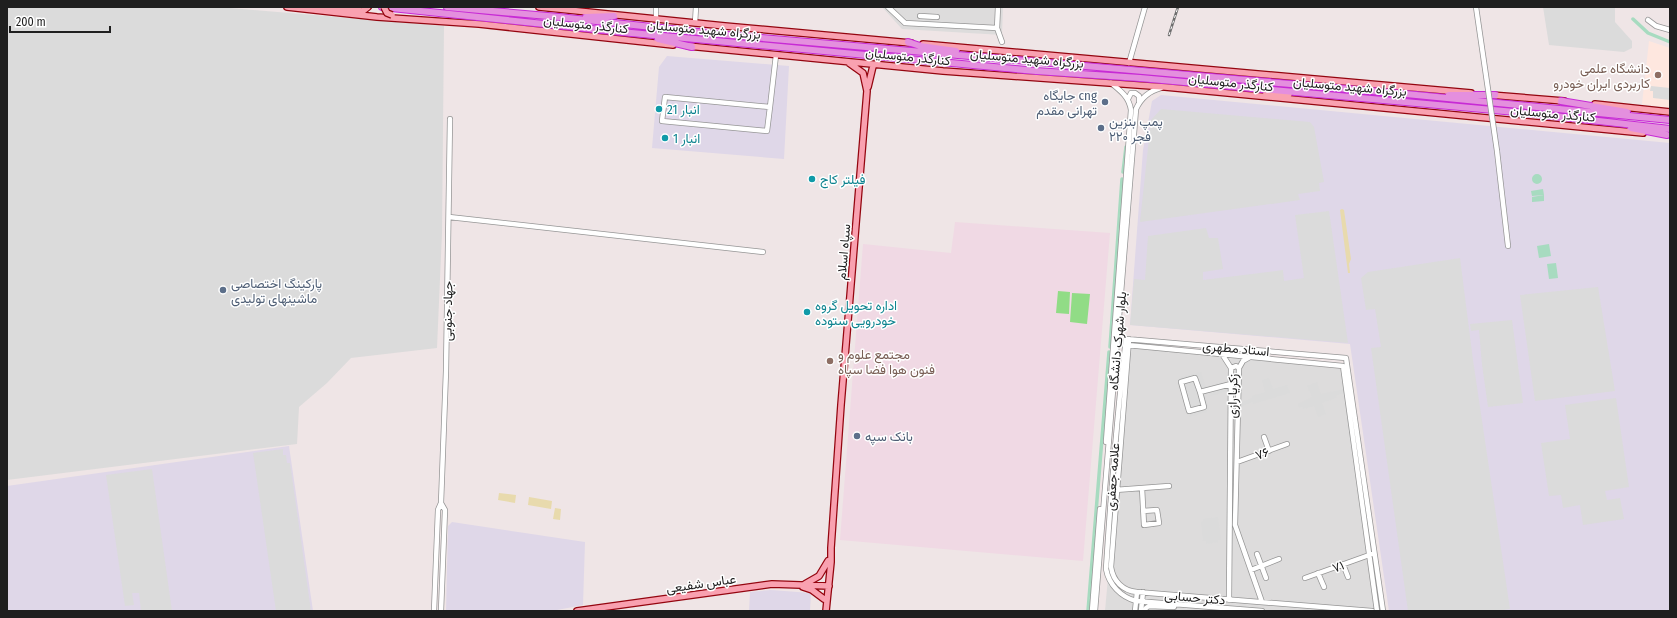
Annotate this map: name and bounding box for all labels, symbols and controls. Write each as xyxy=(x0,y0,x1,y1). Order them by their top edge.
scale bar xyxy=(10,8,110,34)
street label: کنارگذر متوسلیان xyxy=(542,13,630,37)
text: 200 m xyxy=(16,15,46,29)
street label: بزرگراه شهید متوسلیان xyxy=(646,17,762,43)
street label: کنارگذر متوسلیان xyxy=(864,45,952,69)
street label: بزرگراه شهید متوسلیان xyxy=(969,46,1085,72)
place label: دانشگاه علمی کاربردی ایران خودرو xyxy=(1553,61,1650,92)
marker: دانشگاه علمی کاربردی ایران خودرو xyxy=(1653,70,1663,80)
street label: کنارگذر متوسلیان xyxy=(1187,71,1275,95)
street label: بزرگراه شهید متوسلیان xyxy=(1292,74,1408,100)
place label: جایگاه cng تهرانی مقدم xyxy=(1036,88,1098,119)
marker: جایگاه cng تهرانی مقدم xyxy=(1100,97,1110,107)
place label: انبار 21 xyxy=(667,102,700,118)
street label: کنارگذر متوسلیان xyxy=(1510,102,1596,126)
marker: انبار 21 xyxy=(654,104,664,114)
place label: پمپ بنزین ۲۲۰ فجر xyxy=(1109,114,1163,145)
marker: پمپ بنزین ۲۲۰ فجر xyxy=(1096,123,1106,133)
place label: انبار 1 xyxy=(673,131,700,147)
marker: انبار 1 xyxy=(660,133,670,143)
place label: فیلتر کاج xyxy=(820,172,865,189)
marker: فیلتر کاج xyxy=(807,174,817,184)
street label: سپاه اسلام xyxy=(834,223,855,281)
place label: پارکینگ اختصاصی ماشینهای تولیدی xyxy=(231,276,322,307)
street label: جهاد جنوبی xyxy=(439,280,457,341)
marker: پارکینگ اختصاصی ماشینهای تولیدی xyxy=(218,285,228,295)
street label: بلوار شهرک دانشگاه xyxy=(1106,291,1130,391)
place label: اداره تحویل گروه خودرویی ستوده xyxy=(815,298,897,329)
marker: اداره تحویل گروه خودرویی ستوده xyxy=(802,307,812,317)
street label: استاد مطهری xyxy=(1202,338,1270,360)
place label: مجتمع علوم و فنون هوا فضا سپاه xyxy=(838,347,935,379)
marker: مجتمع علوم و فنون هوا فضا سپاه xyxy=(825,356,835,366)
street label: زکریا رازی xyxy=(1225,374,1241,419)
place label: بانک سپه xyxy=(865,429,913,446)
marker: بانک سپه xyxy=(852,431,862,441)
street label: علامه جعفری xyxy=(1103,442,1123,512)
street label: ۷۶ xyxy=(1253,444,1271,463)
street label: ۷۱ xyxy=(1330,557,1346,575)
street label: عباس شفیعی xyxy=(665,571,737,597)
street label: دکتر حسابی xyxy=(1164,587,1226,609)

